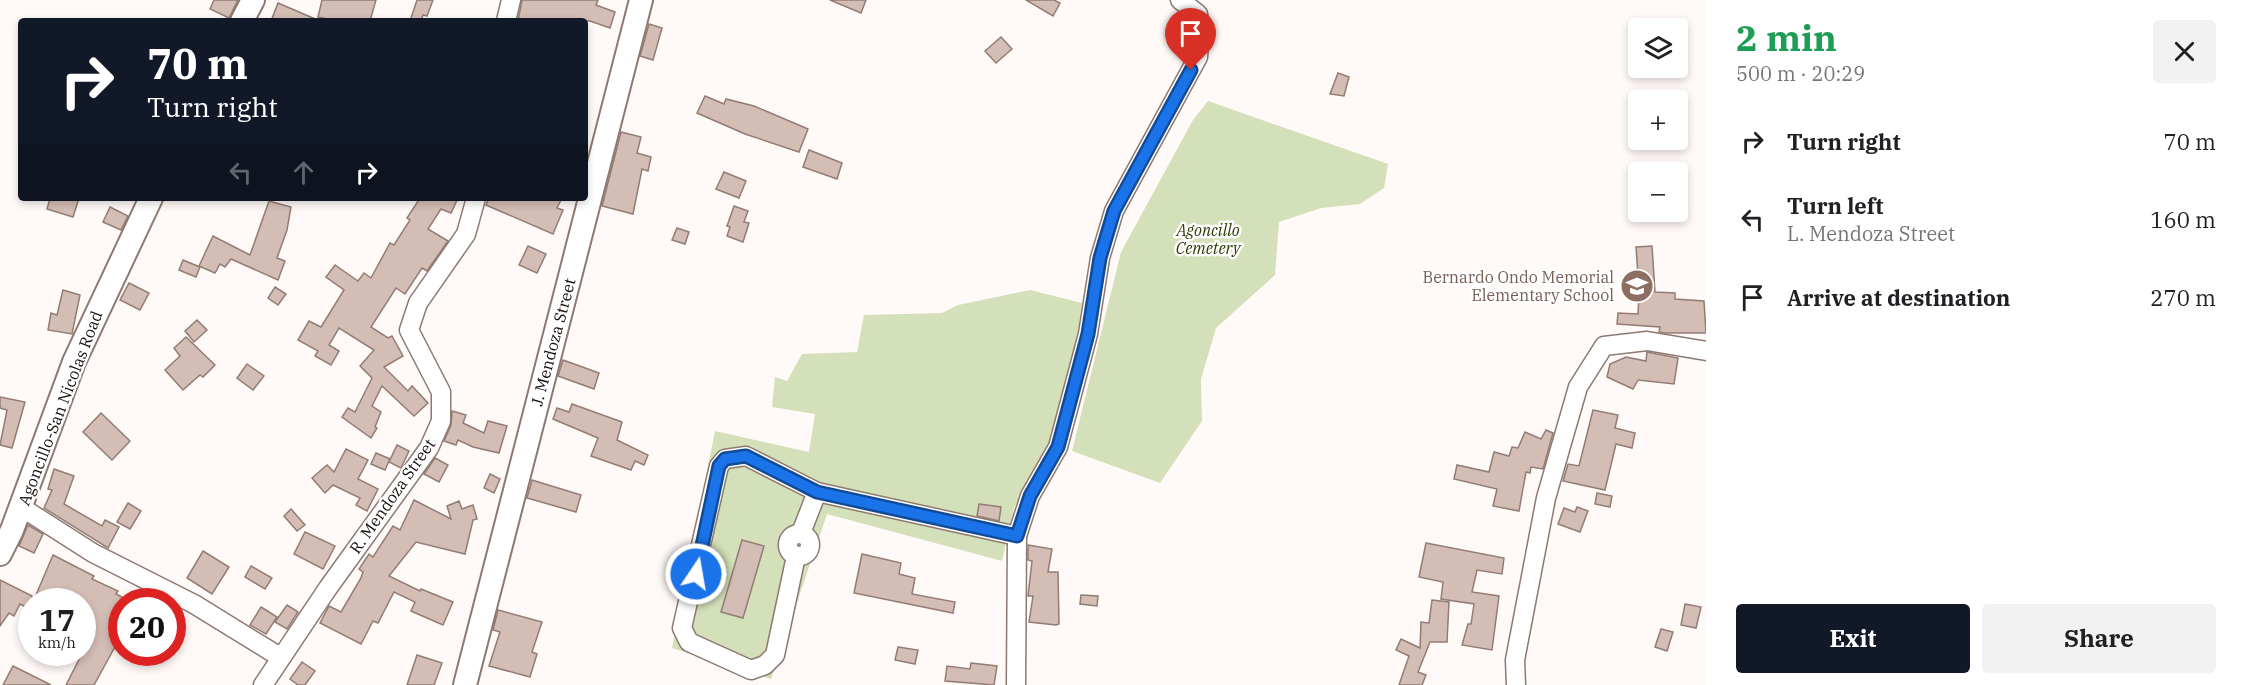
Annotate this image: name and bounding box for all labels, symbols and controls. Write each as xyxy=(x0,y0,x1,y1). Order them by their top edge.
pin xyxy=(1165,8,1216,70)
text: 2 min xyxy=(1736,14,1837,61)
icon: arrive xyxy=(1174,17,1207,50)
map controls xyxy=(1628,18,1688,222)
button: layers xyxy=(1628,18,1688,78)
button: close xyxy=(2153,20,2216,83)
text: 70 m xyxy=(147,36,248,91)
icon: right xyxy=(48,42,126,120)
text: 500 m · 20:29 xyxy=(1736,60,1865,87)
text: Turn right xyxy=(147,89,278,124)
button: + xyxy=(1628,90,1688,150)
icon: right xyxy=(1736,125,1769,158)
text: Turn right xyxy=(1787,127,1901,156)
text: 70 m xyxy=(2164,127,2216,156)
icon: left xyxy=(224,156,257,189)
icon: ahead xyxy=(287,156,320,189)
icon: right xyxy=(350,156,383,189)
button: − xyxy=(1628,162,1688,222)
text: Turn left xyxy=(1787,191,1883,220)
icon: left xyxy=(1736,203,1769,236)
text: 160 m xyxy=(2150,205,2216,234)
park label: Agoncillo Cemetery xyxy=(1175,220,1242,258)
text: L. Mendoza Street xyxy=(1787,220,1955,247)
place label: Bernardo Ondo Memorial Elementary School xyxy=(1422,267,1614,305)
school or university icon: Bernardo Ondo Memorial Elementary School xyxy=(1619,268,1655,304)
street label: J. Mendoza Street xyxy=(526,276,580,408)
icon: arrive xyxy=(1736,281,1769,314)
text: Arrive at destination xyxy=(1787,283,2010,312)
text: 270 m xyxy=(2150,283,2216,312)
street label: Agoncillo-San Nicolas Road xyxy=(14,308,107,508)
street label: R. Mendoza Street xyxy=(345,434,439,557)
position arrow xyxy=(664,542,728,606)
speed limit sign: 20 xyxy=(108,588,186,666)
text: 17 xyxy=(39,600,75,639)
button: Exit xyxy=(1736,604,1970,673)
button: Share xyxy=(1982,604,2216,673)
text: km/h xyxy=(38,633,76,652)

